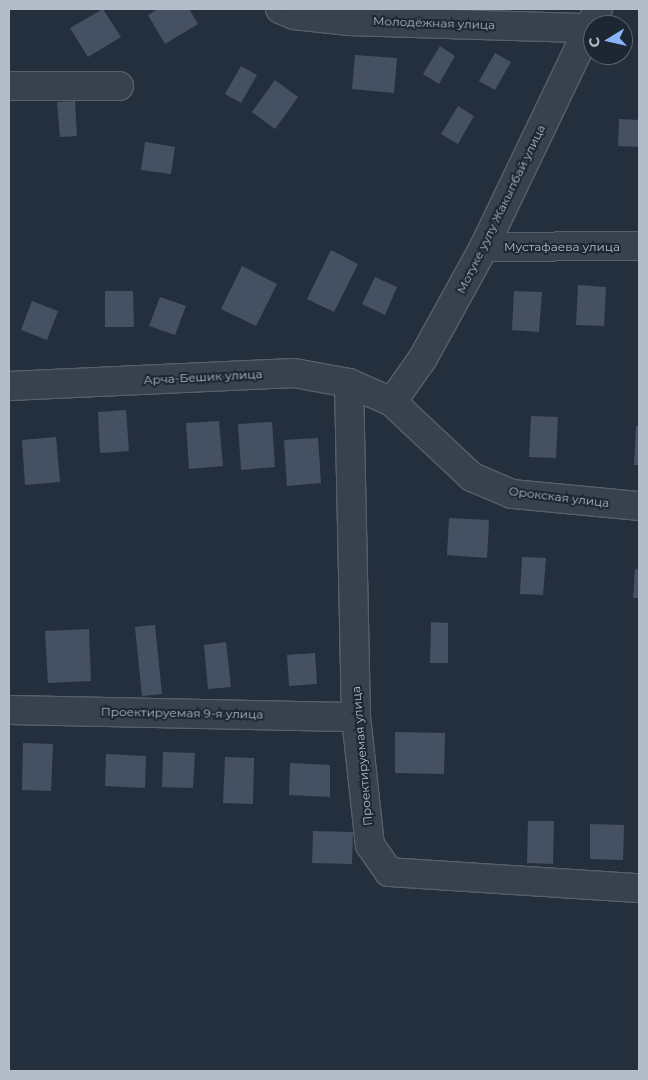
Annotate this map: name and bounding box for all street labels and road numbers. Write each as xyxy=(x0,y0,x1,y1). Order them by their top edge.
street label: Молодёжная улица xyxy=(373,14,495,32)
street label: Мотуке уулу Жакыпбай улица xyxy=(454,122,548,296)
street label: Мустафаева улица xyxy=(504,240,620,254)
street label: Арча-Бешик улица xyxy=(143,367,263,387)
street label: Орокская улица xyxy=(508,484,610,510)
street label: Проектируемая улица xyxy=(349,685,375,827)
street label: Проектируемая 9-я улица xyxy=(101,704,263,722)

